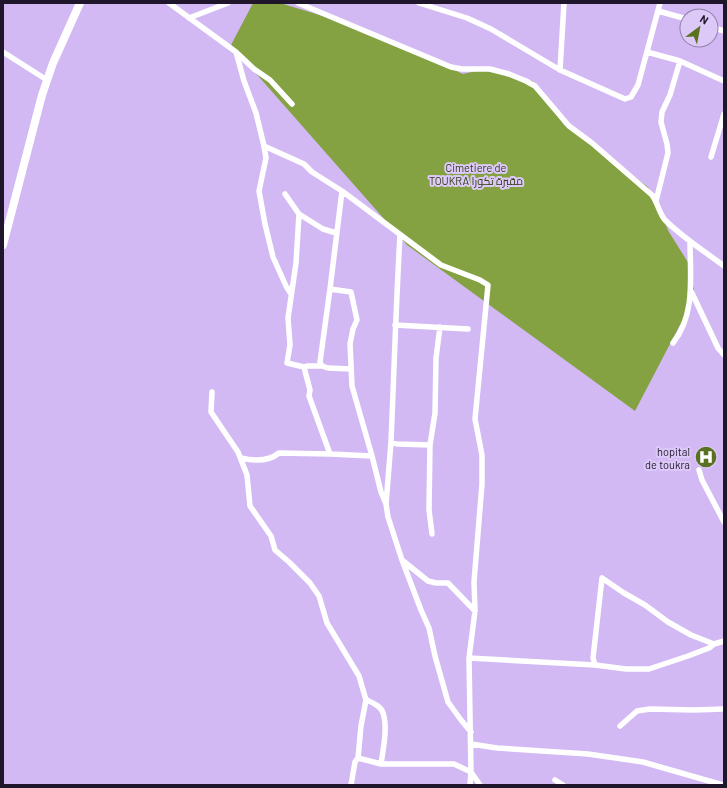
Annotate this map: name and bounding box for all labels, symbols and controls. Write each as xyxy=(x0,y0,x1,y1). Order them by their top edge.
north arrow xyxy=(679,8,719,48)
text: N xyxy=(698,12,711,27)
park label: Cimetiere de TOUKRA مقبرة تكورا xyxy=(429,161,523,188)
hospital icon: hopital de toukra xyxy=(693,444,719,470)
place label: hopital de toukra xyxy=(645,445,690,471)

